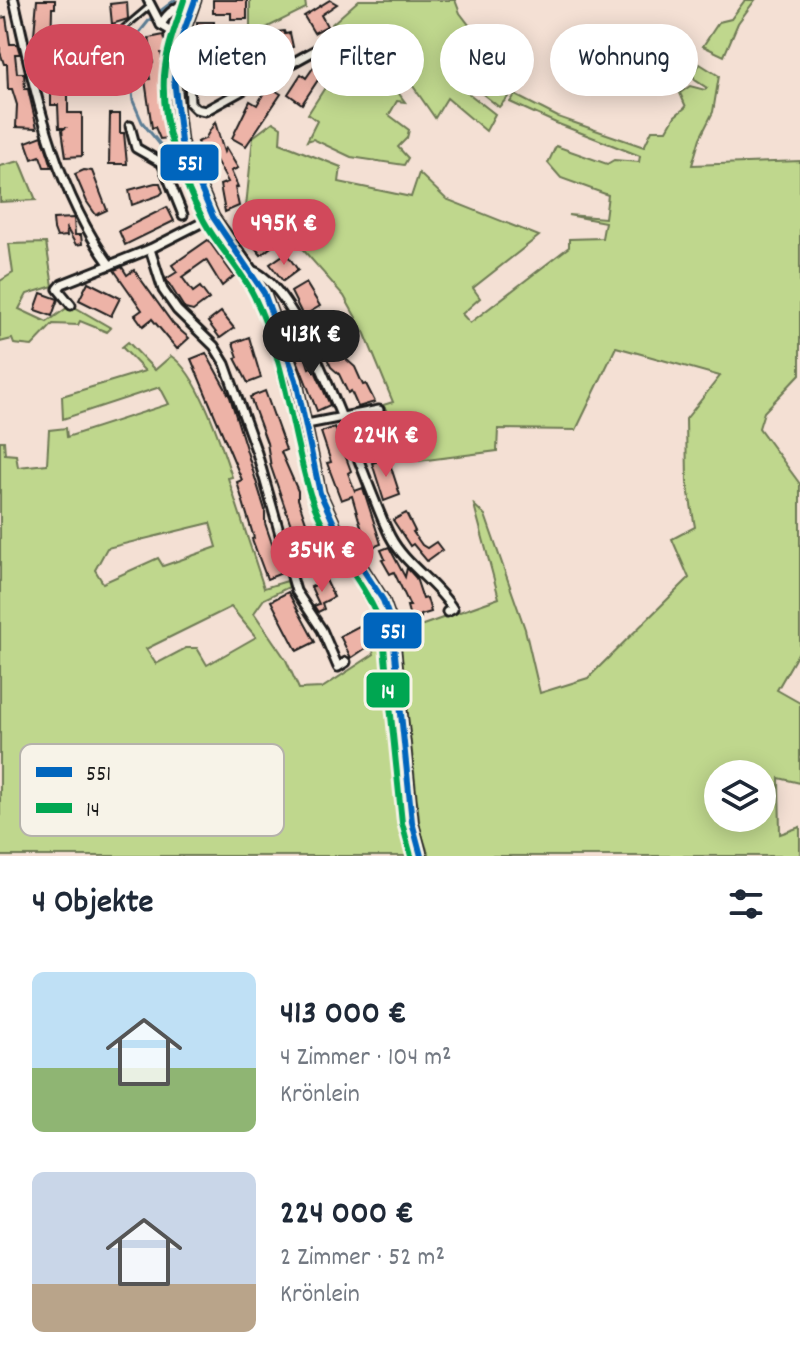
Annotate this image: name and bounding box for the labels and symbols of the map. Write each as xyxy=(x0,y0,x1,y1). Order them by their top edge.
line badge: 551 xyxy=(159,143,220,182)
text: 551 xyxy=(177,150,203,181)
pin: 495K € xyxy=(219,199,349,267)
pin: 413K € xyxy=(246,310,376,378)
pin: 224K € xyxy=(321,411,451,479)
pin: 354K € xyxy=(257,526,387,594)
line badge: 551 xyxy=(362,611,423,650)
text: 551 xyxy=(380,618,406,649)
line badge: 14 xyxy=(365,671,411,709)
text: 14 xyxy=(381,678,395,709)
legend xyxy=(20,744,284,836)
text: 551 xyxy=(86,760,111,791)
text: 14 xyxy=(86,796,100,827)

